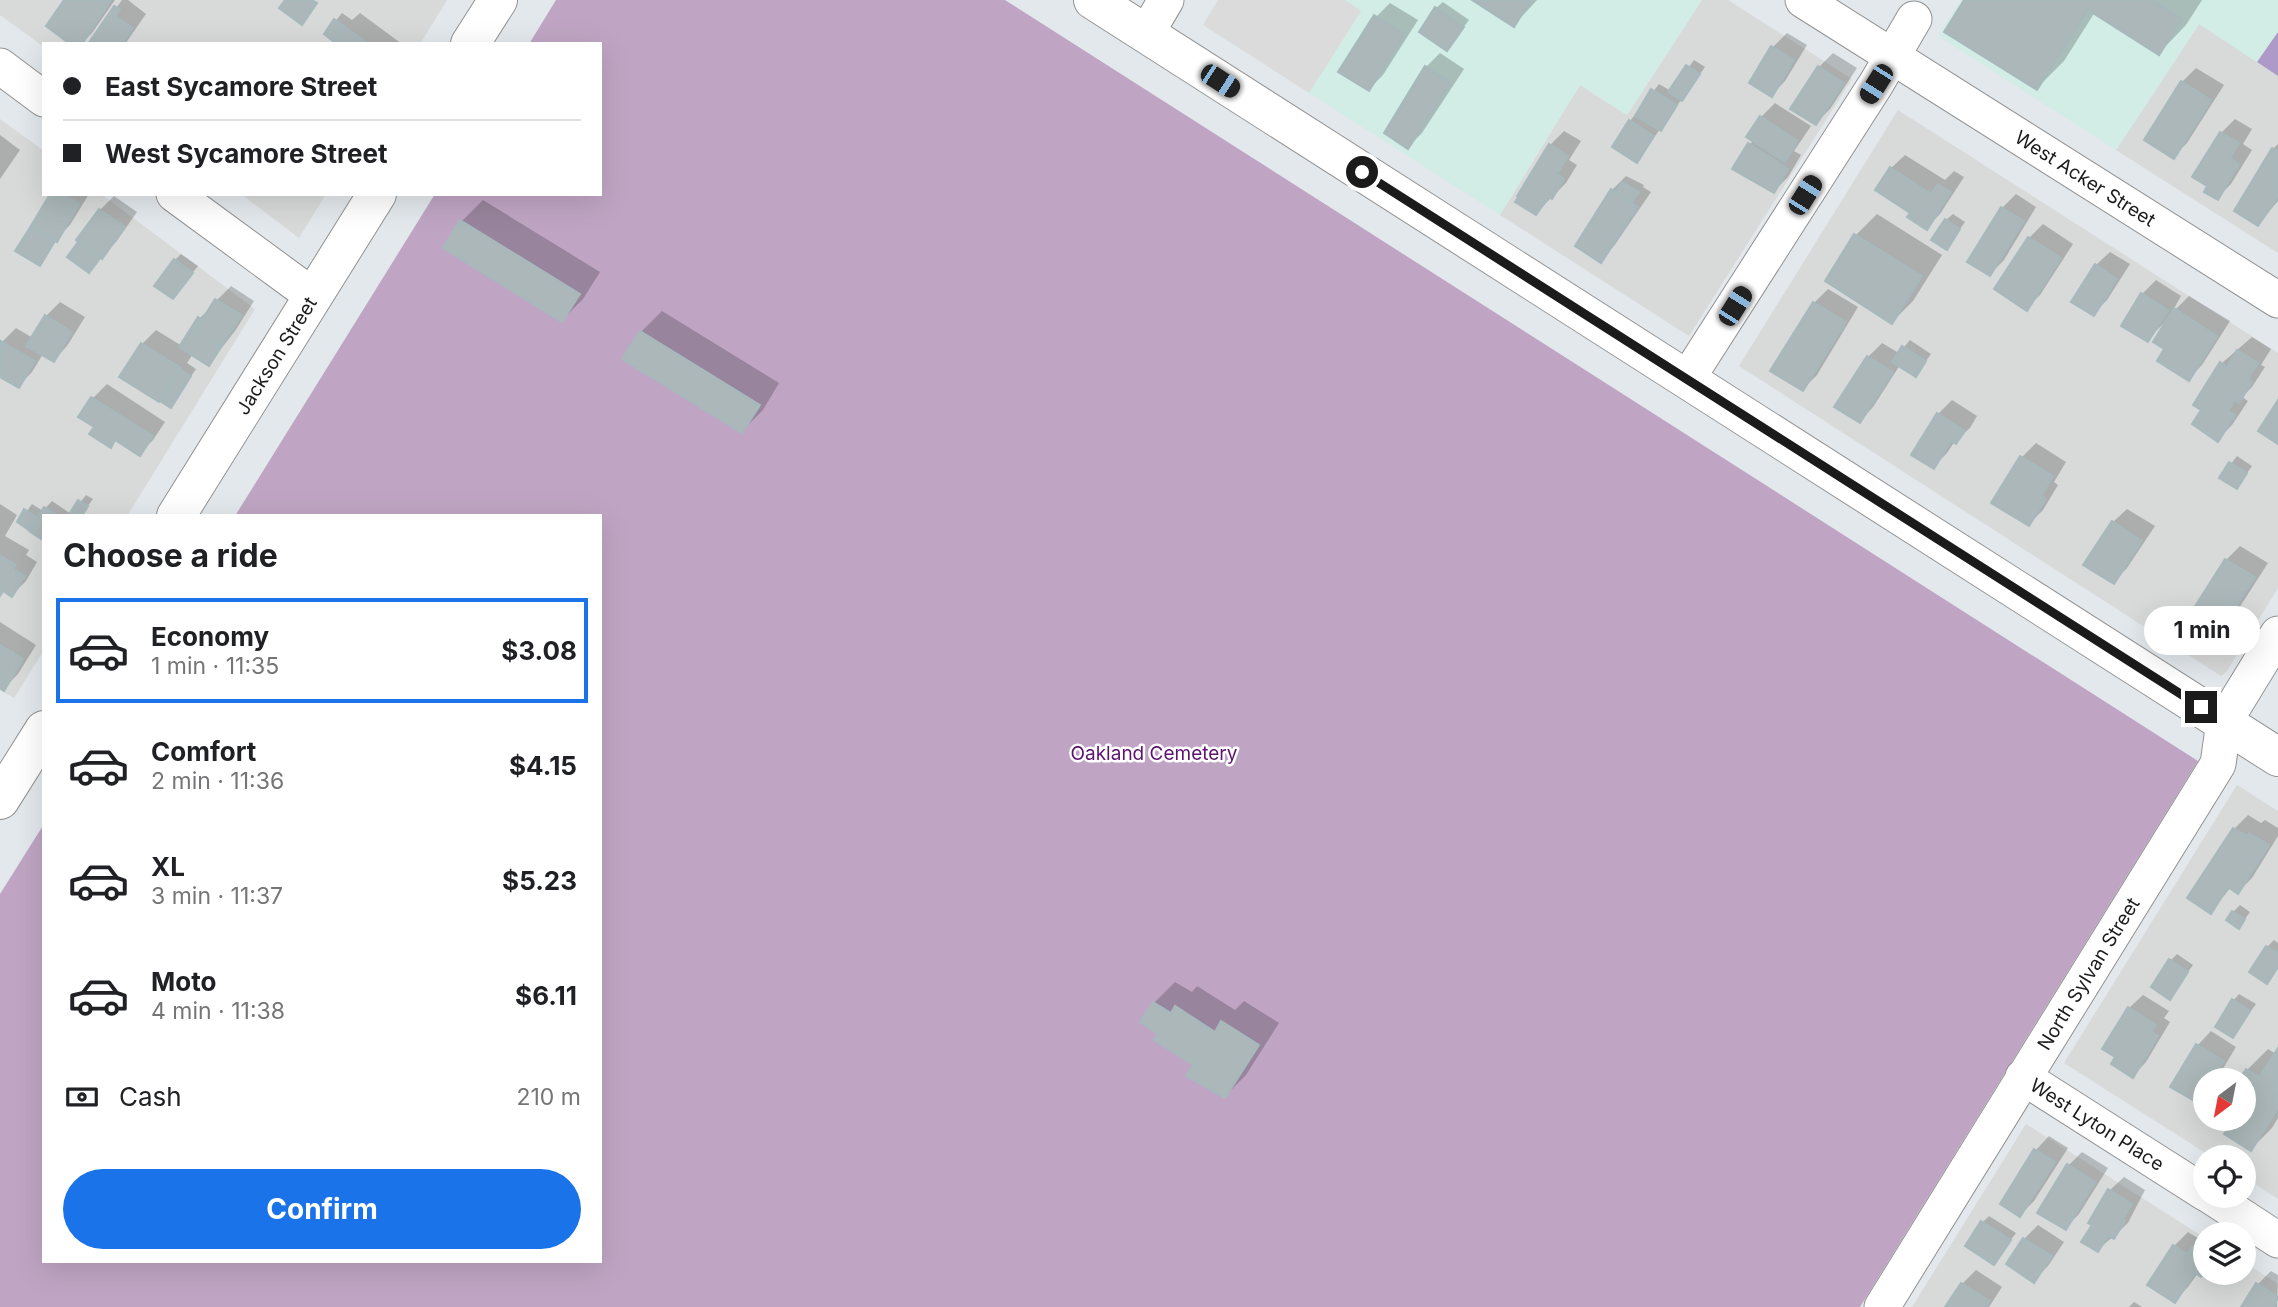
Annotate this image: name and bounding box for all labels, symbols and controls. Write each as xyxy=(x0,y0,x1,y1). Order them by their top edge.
car xyxy=(1197,61,1244,101)
car xyxy=(1856,61,1897,107)
text: East Sycamore Street xyxy=(105,71,377,102)
street label: West Acker Street xyxy=(2011,125,2160,231)
text: West Sycamore Street xyxy=(105,138,388,169)
route start xyxy=(1346,156,1378,188)
car xyxy=(1785,172,1826,218)
car xyxy=(1715,283,1756,329)
street label: Jackson Street xyxy=(231,293,321,419)
text: Choose a ride xyxy=(63,536,278,575)
callout: 1 min xyxy=(2143,606,2259,654)
text: 1 min xyxy=(2174,616,2230,644)
icon: car xyxy=(67,619,130,682)
text: Economy xyxy=(151,621,269,652)
text: $3.08 xyxy=(501,635,577,666)
text: 1 min · 11:35 xyxy=(151,652,279,680)
route end xyxy=(2185,691,2217,723)
icon: car xyxy=(67,734,130,797)
text: Comfort xyxy=(151,736,256,767)
park label: Oakland Cemetery xyxy=(1070,742,1238,765)
text: $4.15 xyxy=(509,750,577,781)
text: 2 min · 11:36 xyxy=(151,767,284,795)
icon: car xyxy=(67,849,130,912)
text: XL xyxy=(151,851,185,882)
text: $5.23 xyxy=(502,865,577,896)
text: 3 min · 11:37 xyxy=(151,882,283,910)
street label: North Sylvan Street xyxy=(2032,893,2144,1054)
icon: car xyxy=(67,964,130,1027)
text: Moto xyxy=(151,966,216,997)
text: $6.11 xyxy=(515,980,577,1011)
text: 4 min · 11:38 xyxy=(151,997,285,1025)
north arrow xyxy=(2193,1068,2256,1130)
map controls xyxy=(2193,1068,2256,1285)
street label: West Lyton Place xyxy=(2026,1073,2168,1175)
icon: cash xyxy=(63,1078,101,1116)
text: Cash xyxy=(119,1081,182,1112)
text: 210 m xyxy=(516,1083,581,1111)
button: locate xyxy=(2193,1145,2256,1208)
button: Confirm xyxy=(63,1169,581,1249)
button: layers xyxy=(2193,1222,2256,1285)

